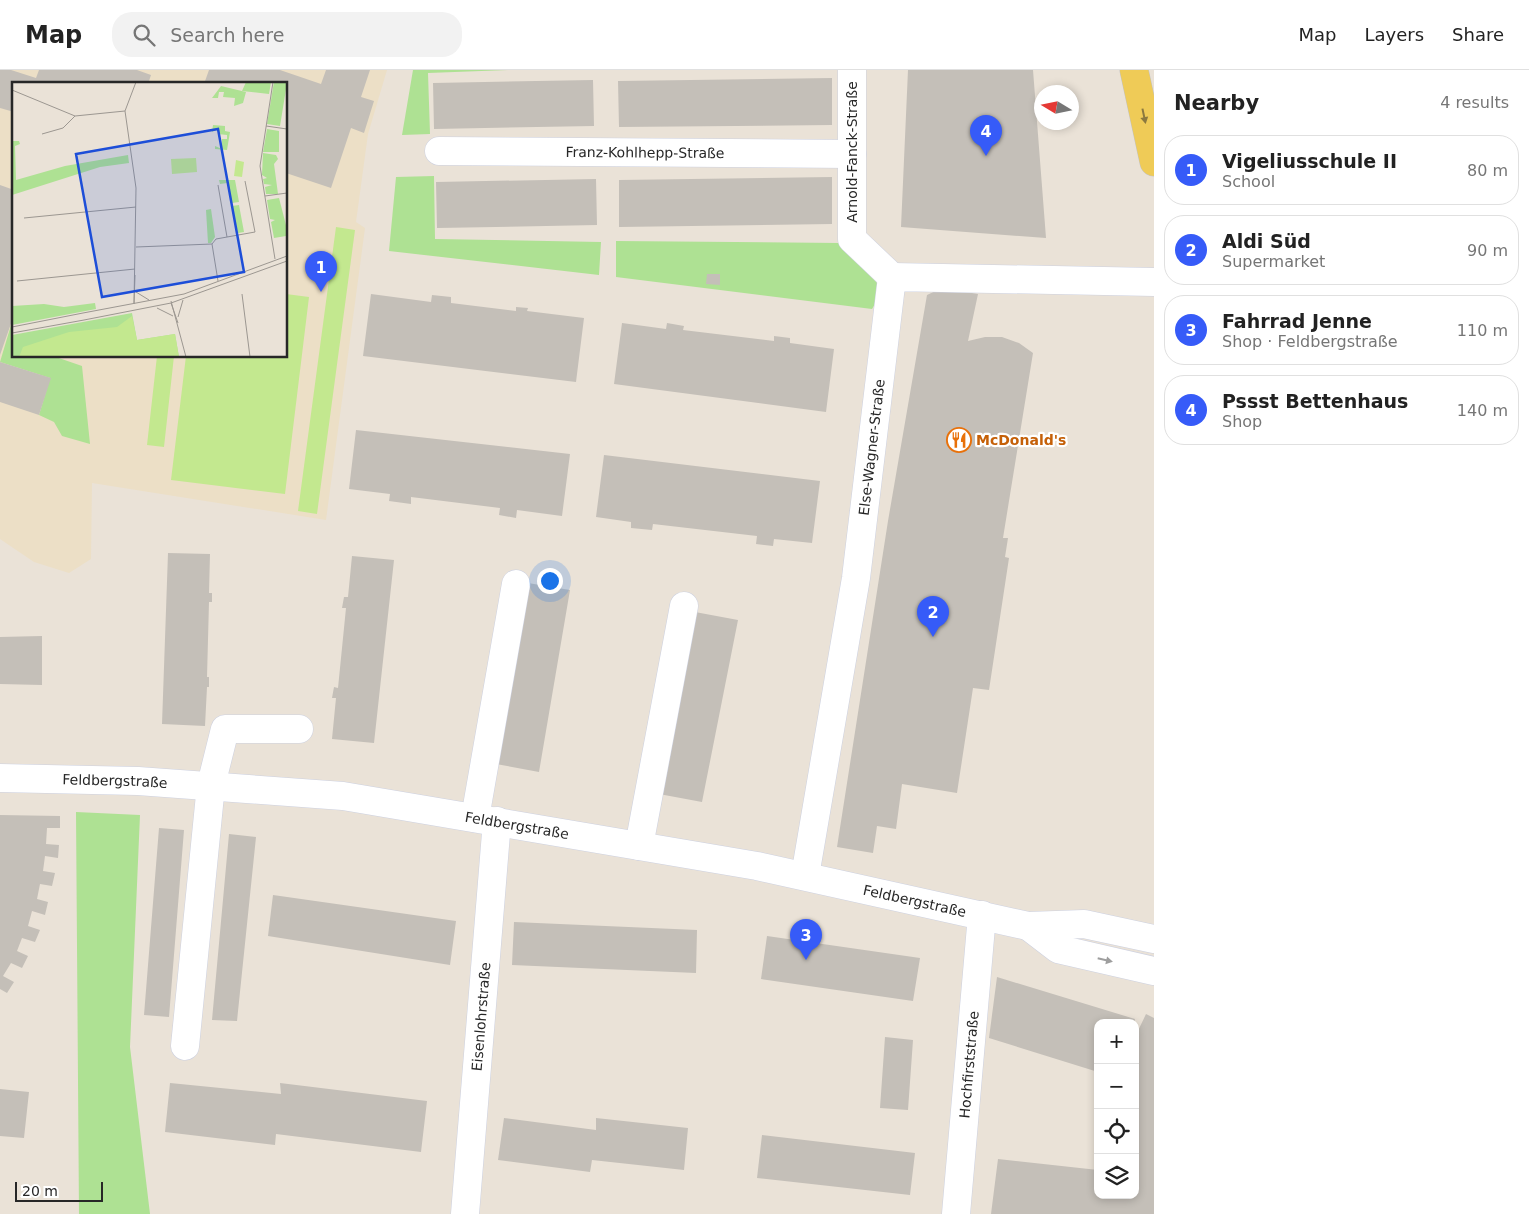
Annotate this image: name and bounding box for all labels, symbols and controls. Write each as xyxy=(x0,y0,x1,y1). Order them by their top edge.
search box xyxy=(112,12,462,57)
text: Map xyxy=(25,21,82,49)
icon: search xyxy=(130,21,158,49)
text: Search here xyxy=(170,24,284,46)
text: Map xyxy=(1298,24,1336,45)
text: Layers xyxy=(1364,24,1424,45)
text: Share xyxy=(1452,24,1504,45)
street label: Arnold-Fanck-Straße xyxy=(844,81,860,223)
inset map xyxy=(12,82,288,358)
north arrow xyxy=(1034,85,1079,130)
text: Nearby xyxy=(1174,91,1259,115)
text: 4 results xyxy=(1440,93,1509,112)
one-way arrow xyxy=(1140,109,1148,125)
pin: 4 xyxy=(970,115,1002,156)
street label: Franz-Kohlhepp-Straße xyxy=(565,144,725,161)
text: Vigeliusschule II xyxy=(1222,150,1397,172)
text: 1 xyxy=(1185,161,1197,180)
text: 80 m xyxy=(1467,161,1508,180)
text: School xyxy=(1222,172,1275,191)
text: Aldi Süd xyxy=(1222,230,1311,252)
text: 2 xyxy=(1185,241,1197,260)
text: 90 m xyxy=(1467,241,1508,260)
pin: 1 xyxy=(305,251,337,292)
text: Supermarket xyxy=(1222,252,1325,271)
text: Fahrrad Jenne xyxy=(1222,310,1372,332)
text: 3 xyxy=(1185,321,1197,340)
text: 110 m xyxy=(1457,321,1508,340)
text: Shop · Feldbergstraße xyxy=(1222,332,1398,351)
street label: Else-Wagner-Straße xyxy=(856,378,888,516)
text: Pssst Bettenhaus xyxy=(1222,390,1408,412)
text: 4 xyxy=(1185,401,1197,420)
text: 140 m xyxy=(1457,401,1508,420)
text: Shop xyxy=(1222,412,1262,431)
restaurant icon: McDonald's xyxy=(946,427,972,453)
place label: McDonald's xyxy=(976,432,1066,448)
your location xyxy=(537,568,563,594)
pin: 2 xyxy=(917,596,949,637)
street label: Feldbergstraße xyxy=(62,771,168,791)
street label: Feldbergstraße xyxy=(464,809,570,842)
street label: Feldbergstraße xyxy=(862,882,968,920)
pin: 3 xyxy=(790,919,822,960)
one-way arrow xyxy=(1098,956,1113,964)
street label: Eisenlohrstraße xyxy=(469,962,493,1072)
street label: Hochfirststraße xyxy=(956,1010,982,1119)
map controls xyxy=(1094,1019,1139,1199)
button: + xyxy=(1094,1019,1139,1064)
button: − xyxy=(1094,1064,1139,1109)
button: locate xyxy=(1094,1109,1139,1154)
button: layers xyxy=(1094,1154,1139,1199)
scale bar xyxy=(15,1179,102,1202)
text: 20 m xyxy=(22,1183,58,1199)

